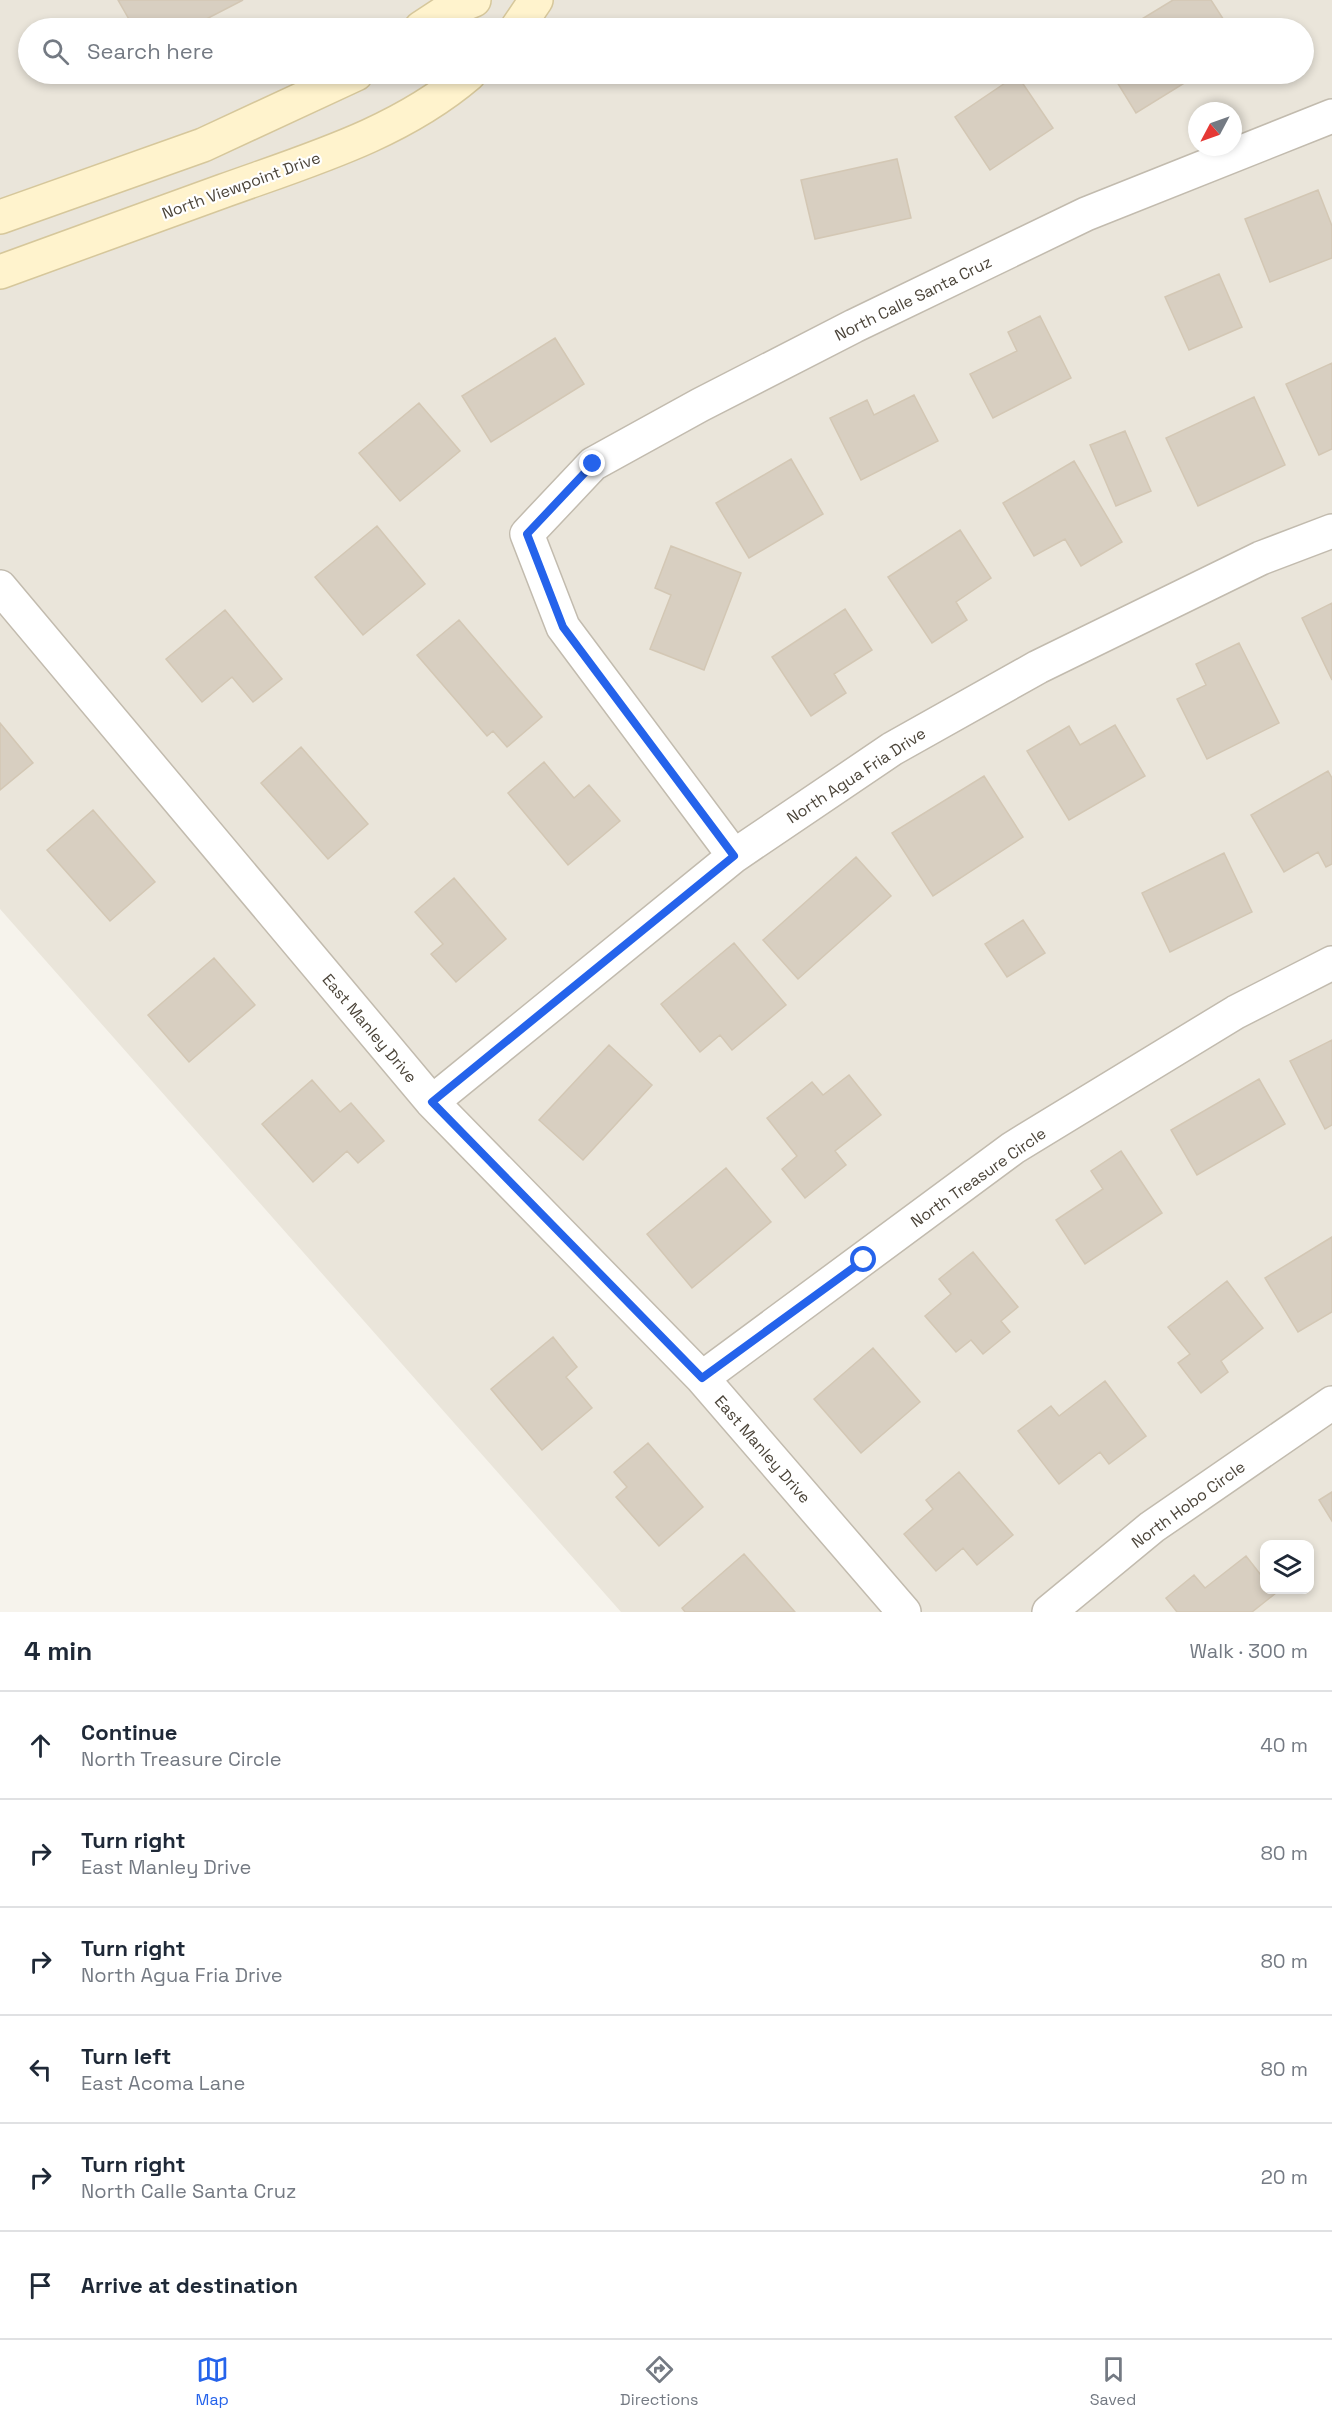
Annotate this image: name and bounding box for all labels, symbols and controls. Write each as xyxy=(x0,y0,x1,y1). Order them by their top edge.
search box xyxy=(18,18,1314,84)
icon: search xyxy=(39,35,72,68)
text: Search here xyxy=(87,37,214,65)
north arrow xyxy=(1188,102,1242,156)
street label: North Viewpoint Drive xyxy=(159,147,323,224)
street label: North Calle Santa Cruz xyxy=(831,251,995,346)
route end xyxy=(579,450,605,476)
street label: North Agua Fria Drive xyxy=(783,723,930,828)
street label: East Manley Drive xyxy=(318,969,421,1087)
street label: North Treasure Circle xyxy=(907,1123,1050,1232)
route start xyxy=(850,1246,876,1272)
street label: East Manley Drive xyxy=(710,1391,815,1508)
street label: North Hobo Circle xyxy=(1127,1456,1249,1553)
map controls xyxy=(1260,1540,1314,1594)
button: layers xyxy=(1260,1540,1314,1594)
text: 4 min xyxy=(24,1634,92,1668)
text: Walk · 300 m xyxy=(1189,1638,1308,1664)
text: Continue xyxy=(81,1718,177,1746)
icon: ahead xyxy=(24,1729,57,1762)
text: 40 m xyxy=(1260,1732,1308,1758)
text: North Treasure Circle xyxy=(81,1746,282,1772)
text: Turn right xyxy=(81,1826,186,1854)
icon: right xyxy=(24,1837,57,1870)
text: 80 m xyxy=(1260,1840,1308,1866)
text: East Manley Drive xyxy=(81,1854,251,1880)
text: Turn right xyxy=(81,1934,186,1962)
icon: right xyxy=(24,1945,57,1978)
text: 80 m xyxy=(1260,1948,1308,1974)
text: North Agua Fria Drive xyxy=(81,1962,283,1988)
text: Turn left xyxy=(81,2042,171,2070)
icon: left xyxy=(24,2053,57,2086)
text: 80 m xyxy=(1260,2056,1308,2082)
text: East Acoma Lane xyxy=(81,2070,245,2096)
text: Turn right xyxy=(81,2150,186,2178)
icon: right xyxy=(24,2161,57,2194)
text: 20 m xyxy=(1261,2164,1308,2190)
text: North Calle Santa Cruz xyxy=(81,2178,296,2204)
icon: arrive xyxy=(24,2269,57,2302)
text: Arrive at destination xyxy=(81,2271,298,2299)
tab: Map xyxy=(196,2353,229,2410)
tab: Directions xyxy=(620,2353,699,2410)
tab: Saved xyxy=(1090,2353,1136,2410)

